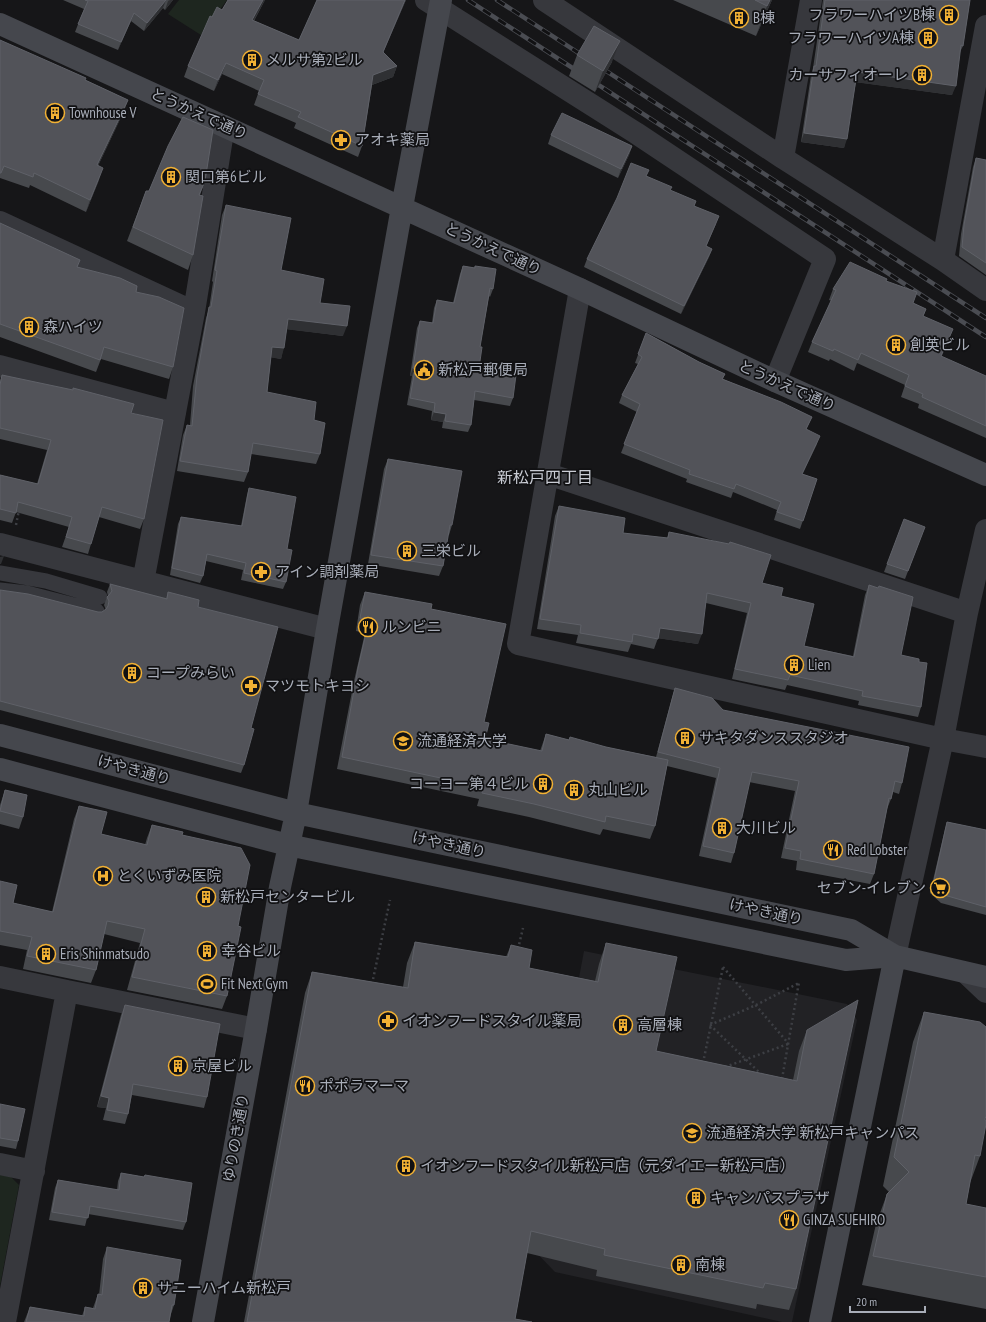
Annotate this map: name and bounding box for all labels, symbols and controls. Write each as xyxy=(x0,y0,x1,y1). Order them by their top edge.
building icon: フラワーハイツB棟 xyxy=(938,4,960,26)
place label: フラワーハイツB棟 xyxy=(809,5,935,24)
building icon: B棟 xyxy=(728,7,750,29)
place label: B棟 xyxy=(753,8,775,27)
building icon: フラワーハイツA棟 xyxy=(917,27,939,49)
place label: フラワーハイツA棟 xyxy=(788,28,914,47)
building icon: メルサ第2ビル xyxy=(241,49,263,71)
place label: メルサ第2ビル xyxy=(266,50,363,69)
building icon: カーサフィオーレ xyxy=(911,64,933,86)
place label: カーサフィオーレ xyxy=(789,65,908,84)
street label: とうかえで通り xyxy=(148,84,251,143)
building icon: Townhouse V xyxy=(44,102,66,124)
place label: Townhouse V xyxy=(69,103,137,122)
pharmacy icon: アオキ薬局 xyxy=(330,129,352,151)
place label: アオキ薬局 xyxy=(355,130,430,149)
building icon: 関口第6ビル xyxy=(160,166,182,188)
place label: 関口第6ビル xyxy=(185,167,267,186)
street label: とうかえで通り xyxy=(442,218,545,279)
building icon: 森ハイツ xyxy=(18,316,40,338)
place label: 森ハイツ xyxy=(43,317,103,336)
building icon: 創英ビル xyxy=(885,334,907,356)
place label: 創英ビル xyxy=(910,335,970,354)
street label: とうかえで通り xyxy=(736,356,839,415)
public building icon: 新松戸郵便局 xyxy=(413,359,435,381)
place label: 新松戸郵便局 xyxy=(438,360,528,379)
district label: 新松戸四丁目 xyxy=(497,467,593,487)
building icon: 三栄ビル xyxy=(396,540,418,562)
place label: 三栄ビル xyxy=(421,541,481,560)
pharmacy icon: アイン調剤薬局 xyxy=(250,561,272,583)
place label: アイン調剤薬局 xyxy=(275,562,379,581)
restaurant icon: ルンビニ xyxy=(357,616,379,638)
place label: ルンビニ xyxy=(382,617,442,636)
building icon: Lien xyxy=(783,654,805,676)
place label: Lien xyxy=(808,655,830,674)
building icon: コープみらい xyxy=(121,662,143,684)
place label: コープみらい xyxy=(146,663,235,682)
pharmacy icon: マツモトキヨシ xyxy=(240,675,262,697)
place label: マツモトキヨシ xyxy=(265,676,370,695)
building icon: サキタダンススタジオ xyxy=(674,727,696,749)
place label: サキタダンススタジオ xyxy=(699,728,849,747)
school or university icon: 流通経済大学 xyxy=(392,730,414,752)
place label: 流通経済大学 xyxy=(417,731,507,750)
street label: けやき通り xyxy=(95,751,173,788)
building icon: コーヨー第４ビル xyxy=(532,773,554,795)
place label: コーヨー第４ビル xyxy=(409,774,529,793)
building icon: 丸山ビル xyxy=(563,779,585,801)
place label: 丸山ビル xyxy=(588,780,648,799)
building icon: 大川ビル xyxy=(711,817,733,839)
place label: 大川ビル xyxy=(736,818,796,837)
street label: けやき通り xyxy=(410,827,488,862)
restaurant icon: Red Lobster xyxy=(822,839,844,861)
place label: Red Lobster xyxy=(847,840,908,859)
hospital icon: とくいずみ医院 xyxy=(92,865,114,887)
place label: とくいずみ医院 xyxy=(117,866,222,885)
supermarket icon: セブン-イレブン xyxy=(929,877,951,899)
place label: セブン-イレブン xyxy=(817,878,926,897)
building icon: 新松戸センタービル xyxy=(195,886,217,908)
place label: 新松戸センタービル xyxy=(220,887,355,906)
street label: けやき通り xyxy=(727,894,805,929)
building icon: 幸谷ビル xyxy=(196,940,218,962)
place label: 幸谷ビル xyxy=(221,941,281,960)
building icon: Eris Shinmatsudo xyxy=(35,943,57,965)
place label: Eris Shinmatsudo xyxy=(60,944,149,963)
sports icon: Fit Next Gym xyxy=(196,973,218,995)
place label: Fit Next Gym xyxy=(221,974,288,993)
pharmacy icon: イオンフードスタイル薬局 xyxy=(377,1010,399,1032)
place label: イオンフードスタイル薬局 xyxy=(402,1011,582,1030)
building icon: 高層棟 xyxy=(612,1014,634,1036)
place label: 高層棟 xyxy=(637,1015,682,1034)
building icon: 京屋ビル xyxy=(167,1055,189,1077)
place label: 京屋ビル xyxy=(192,1056,252,1075)
restaurant icon: ポポラマーマ xyxy=(294,1075,316,1097)
place label: ポポラマーマ xyxy=(319,1076,409,1095)
street label: ゆりのき通り xyxy=(218,1092,253,1184)
school or university icon: 流通経済大学 新松戸キャンパス xyxy=(681,1122,703,1144)
place label: 流通経済大学 新松戸キャンパス xyxy=(706,1123,919,1142)
building icon: イオンフードスタイル新松戸店（元ダイエー新松戸店） xyxy=(395,1155,417,1177)
place label: イオンフードスタイル新松戸店（元ダイエー新松戸店） xyxy=(420,1156,794,1175)
building icon: キャンパスプラザ xyxy=(685,1187,707,1209)
place label: キャンパスプラザ xyxy=(710,1188,830,1207)
restaurant icon: GINZA SUEHIRO xyxy=(778,1209,800,1231)
place label: GINZA SUEHIRO xyxy=(803,1210,885,1229)
building icon: 南棟 xyxy=(670,1254,692,1276)
place label: 南棟 xyxy=(695,1255,725,1274)
building icon: サニーハイム新松戸 xyxy=(132,1277,154,1299)
place label: サニーハイム新松戸 xyxy=(157,1278,291,1297)
scale bar xyxy=(850,1288,925,1314)
text: 20 m xyxy=(856,1294,877,1309)

